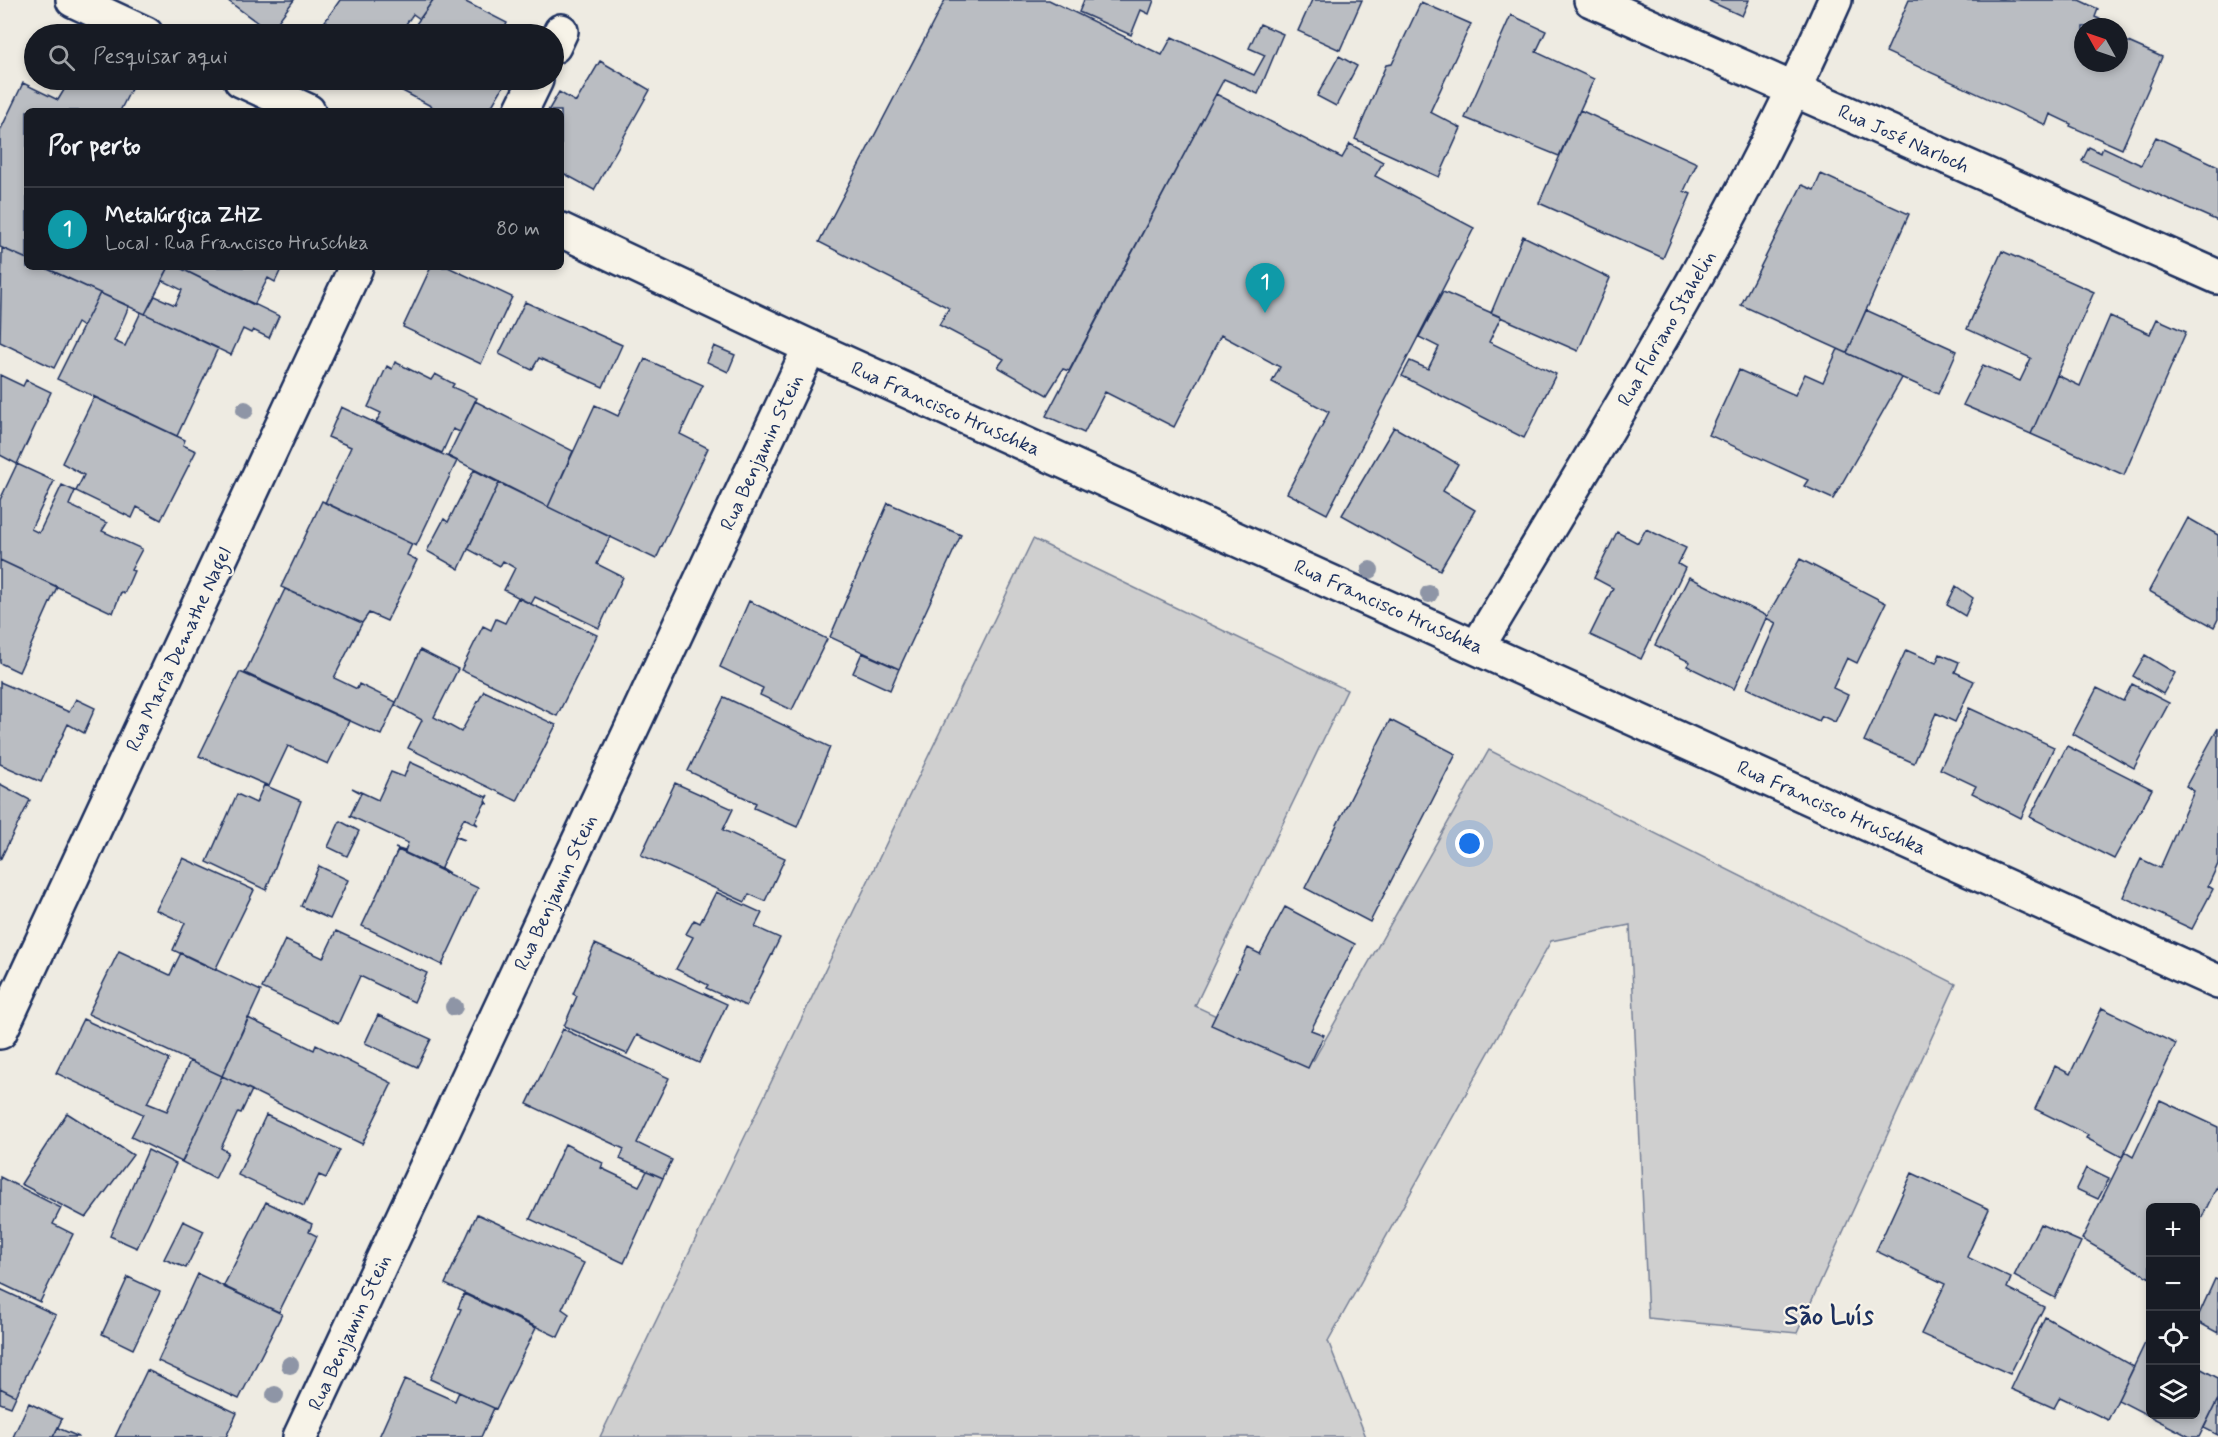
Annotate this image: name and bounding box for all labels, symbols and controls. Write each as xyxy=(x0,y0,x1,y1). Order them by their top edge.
north arrow xyxy=(2074,18,2128,72)
search box xyxy=(24,24,564,90)
icon: search xyxy=(45,41,78,74)
text: Pesquisar aqui xyxy=(93,43,228,71)
street label: Rua José Narloch xyxy=(1833,98,1973,180)
text: Por perto xyxy=(48,130,141,164)
text: Metalúrgica ZHZ xyxy=(105,202,262,230)
text: 1 xyxy=(63,216,72,243)
text: 80 m xyxy=(496,216,540,243)
text: Local · Rua Francisco Hruschka xyxy=(105,230,369,257)
street label: Rua Floriano Stahelin xyxy=(1612,246,1723,412)
pin: 1 xyxy=(1246,264,1284,313)
street label: Rua Francisco Hruschka xyxy=(846,355,1044,463)
street label: Rua Benjamin Stein xyxy=(714,370,810,535)
street label: Rua Maria Demathe Nagel xyxy=(120,543,240,757)
street label: Rua Francisco Hruschka xyxy=(1289,553,1487,661)
street label: Rua Francisco Hruschka xyxy=(1732,754,1930,862)
street label: Rua Benjamin Stein xyxy=(508,810,604,975)
your location xyxy=(1455,829,1484,858)
map controls xyxy=(2146,1203,2200,1419)
button: + xyxy=(2146,1203,2200,1257)
street label: Rua Benjamin Stein xyxy=(302,1250,398,1415)
button: − xyxy=(2146,1257,2200,1311)
district label: São Luís xyxy=(1784,1300,1874,1334)
button: locate xyxy=(2146,1311,2200,1365)
button: layers xyxy=(2146,1365,2200,1419)

